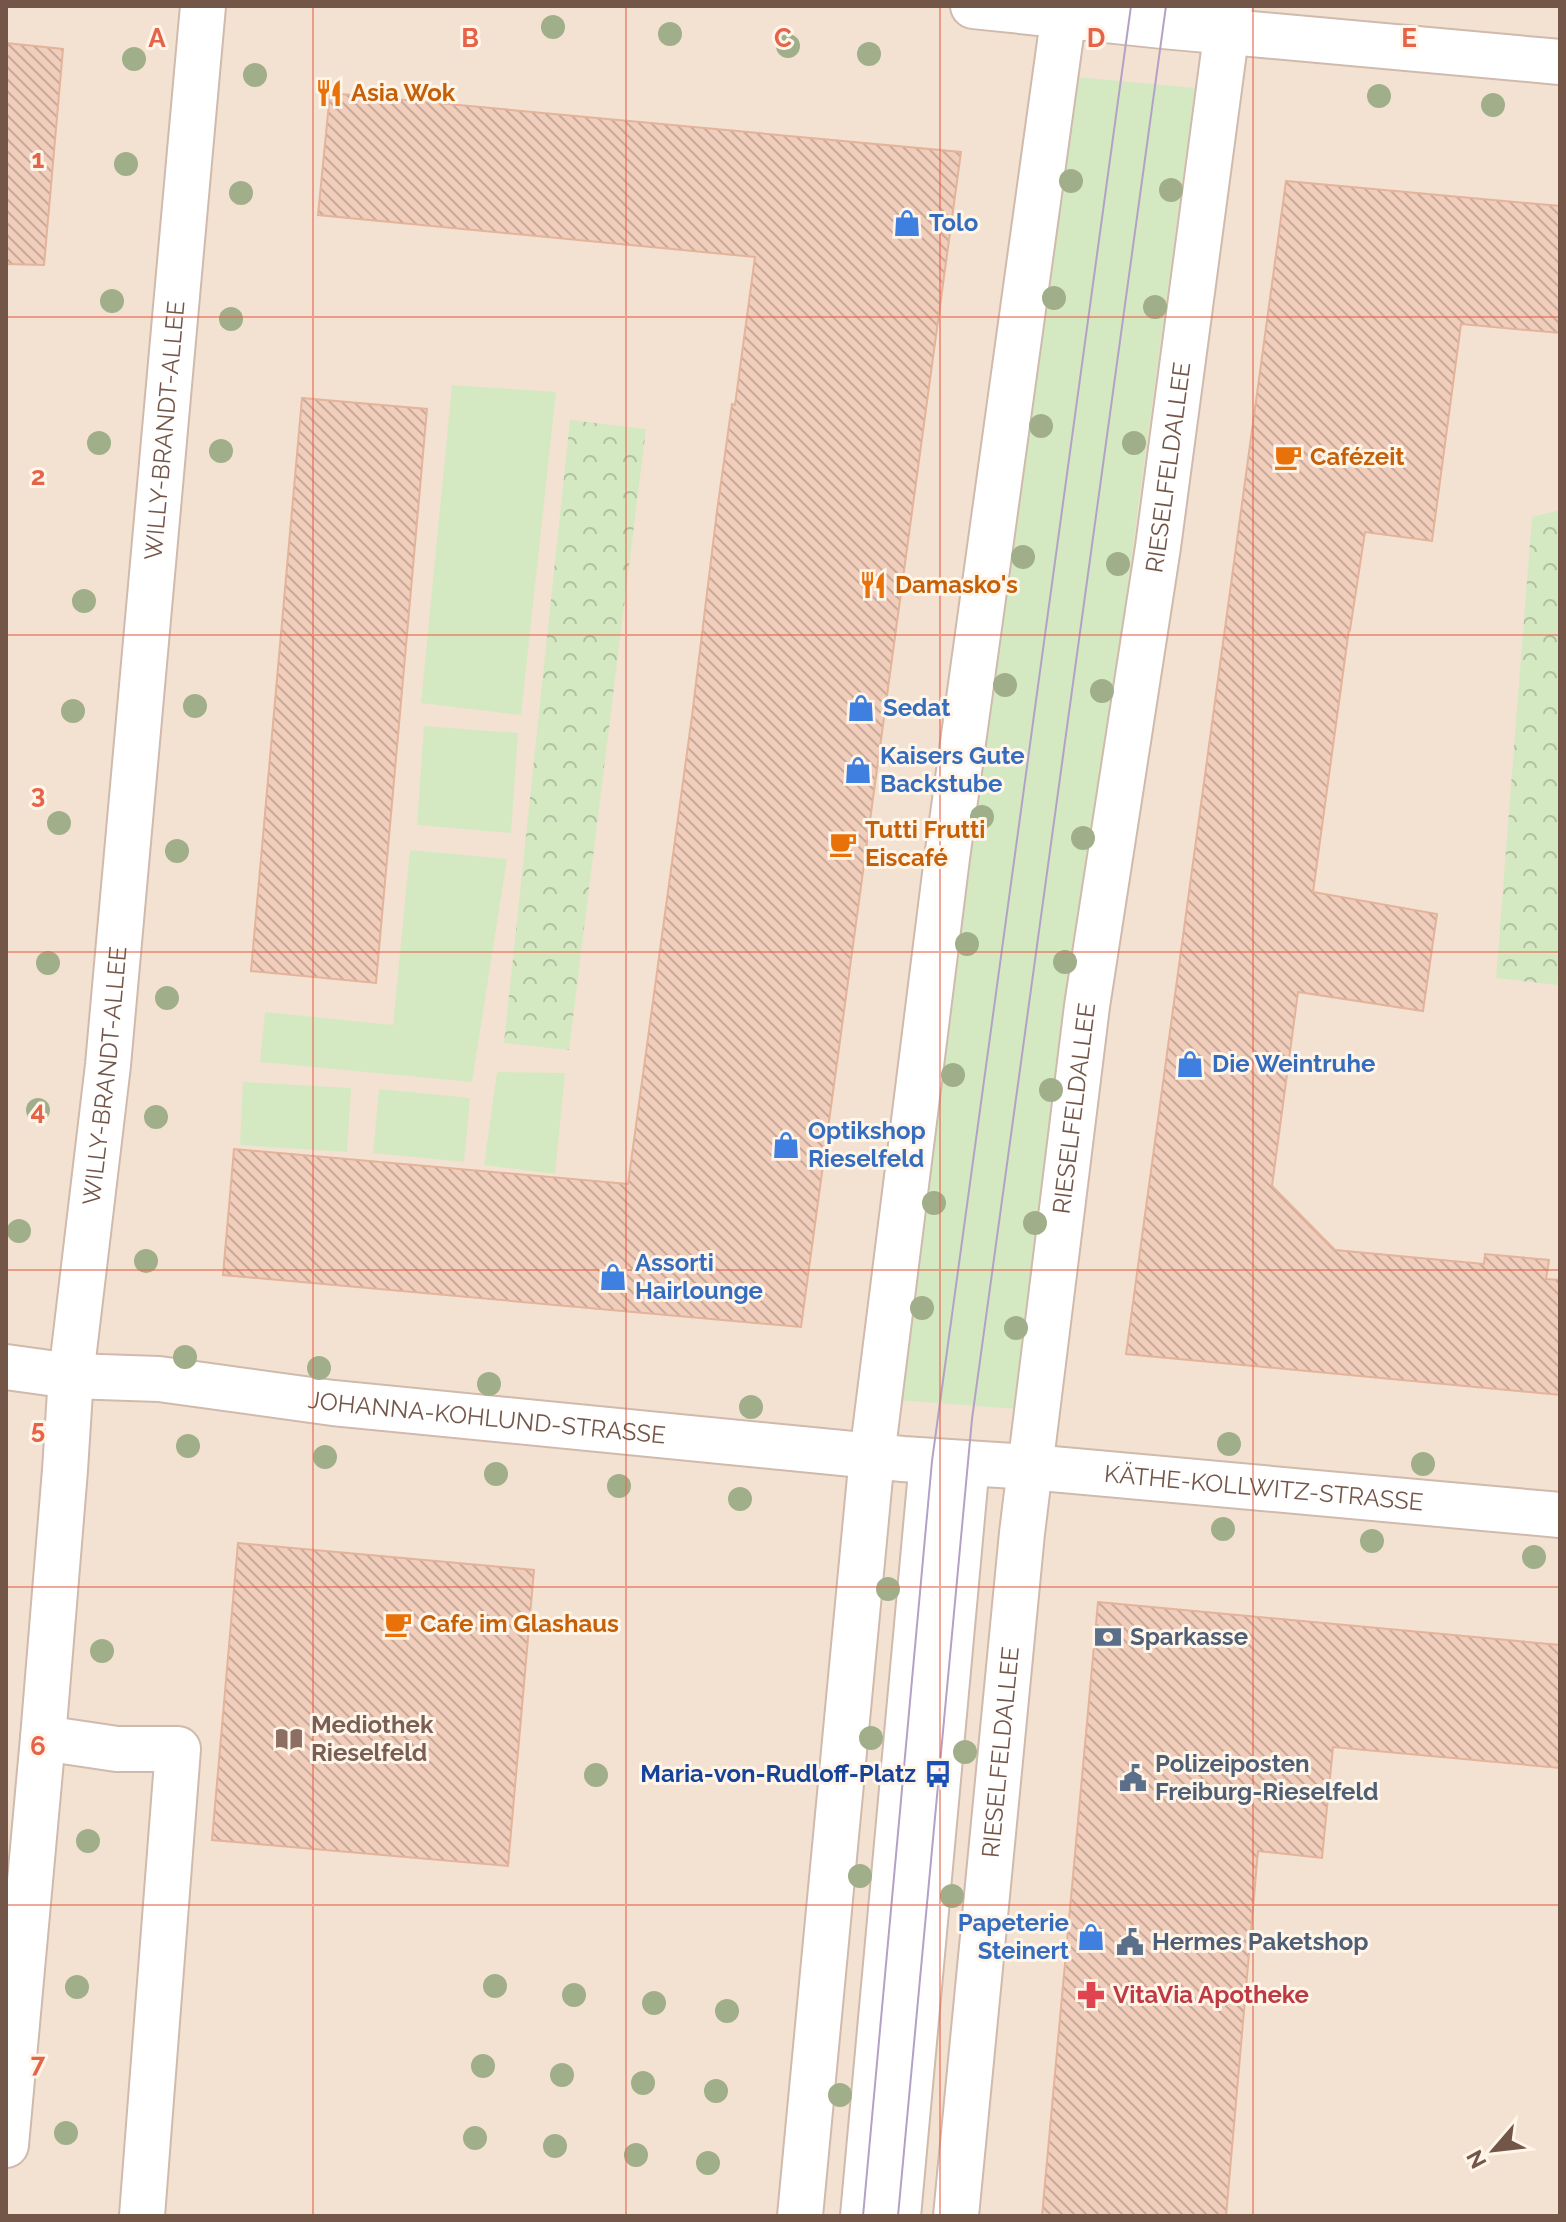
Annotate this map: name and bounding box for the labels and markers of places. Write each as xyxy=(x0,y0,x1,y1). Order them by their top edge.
restaurant icon: Asia Wok xyxy=(314,78,344,108)
place label: Asia Wok xyxy=(351,78,456,107)
shop icon: Tolo xyxy=(892,208,922,238)
place label: Tolo xyxy=(929,208,978,237)
cafe icon: Cafézeit xyxy=(1273,442,1303,472)
place label: Cafézeit xyxy=(1310,442,1404,471)
restaurant icon: Damasko's xyxy=(858,570,888,600)
place label: Damasko's xyxy=(895,570,1018,599)
shop icon: Sedat xyxy=(846,693,876,723)
place label: Sedat xyxy=(883,693,950,722)
place label: Kaisers Gute Backstube xyxy=(880,741,1025,798)
shop icon: Kaisers Gute Backstube xyxy=(843,755,873,785)
place label: Tutti Frutti Eiscafé xyxy=(865,815,985,872)
cafe icon: Tutti Frutti Eiscafé xyxy=(828,829,858,859)
shop icon: Die Weintruhe xyxy=(1175,1049,1205,1079)
place label: Die Weintruhe xyxy=(1212,1049,1375,1078)
place label: Optikshop Rieselfeld xyxy=(808,1116,926,1173)
shop icon: Optikshop Rieselfeld xyxy=(771,1130,801,1160)
place label: Assorti Hairlounge xyxy=(635,1248,763,1305)
shop icon: Assorti Hairlounge xyxy=(598,1262,628,1292)
cafe icon: Cafe im Glashaus xyxy=(383,1609,413,1639)
place label: Cafe im Glashaus xyxy=(420,1609,619,1638)
bank icon: Sparkasse xyxy=(1093,1622,1123,1652)
place label: Sparkasse xyxy=(1130,1622,1248,1651)
place label: Mediothek Rieselfeld xyxy=(311,1710,434,1767)
library icon: Mediothek Rieselfeld xyxy=(274,1724,304,1754)
place label: Polizeiposten Freiburg-Rieselfeld xyxy=(1155,1749,1379,1806)
place label: Maria-von-Rudloff-Platz xyxy=(640,1759,916,1788)
bus stop icon: Maria-von-Rudloff-Platz xyxy=(923,1759,953,1789)
public building icon: Polizeiposten Freiburg-Rieselfeld xyxy=(1118,1763,1148,1793)
place label: Papeterie Steinert xyxy=(958,1908,1069,1965)
shop icon: Papeterie Steinert xyxy=(1076,1922,1106,1952)
public building icon: Hermes Paketshop xyxy=(1115,1927,1145,1957)
place label: Hermes Paketshop xyxy=(1152,1927,1369,1956)
pharmacy icon: VitaVia Apotheke xyxy=(1076,1980,1106,2010)
place label: VitaVia Apotheke xyxy=(1113,1980,1309,2009)

